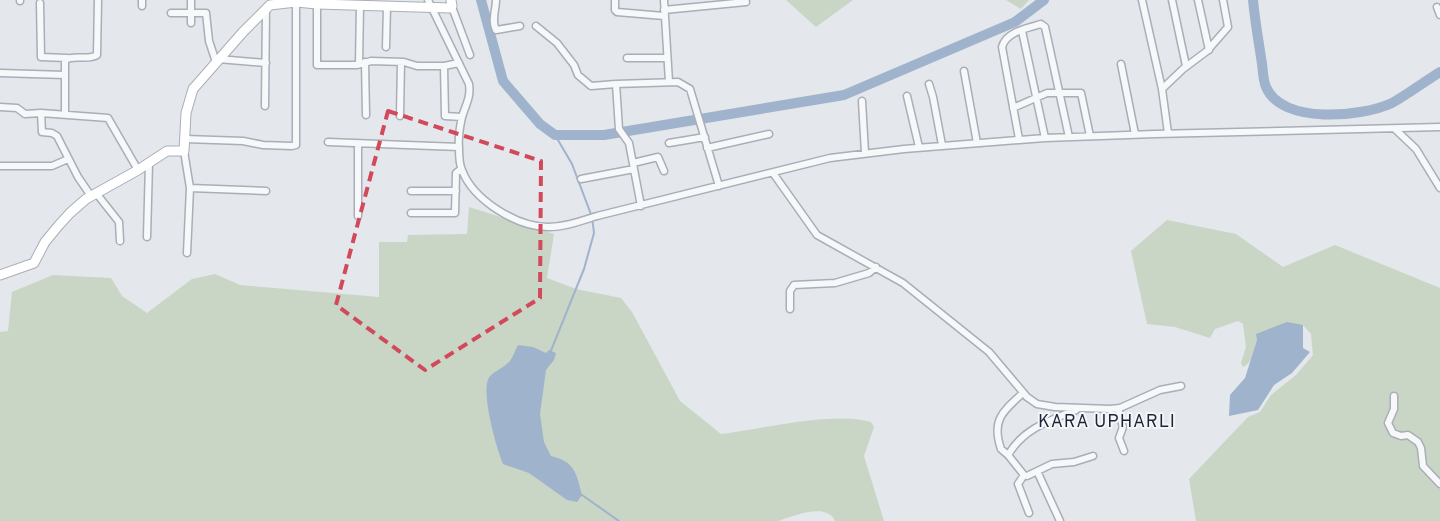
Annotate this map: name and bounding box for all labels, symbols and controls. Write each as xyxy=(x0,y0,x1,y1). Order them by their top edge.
district label: KARA UPHARLI xyxy=(1038,411,1176,434)

